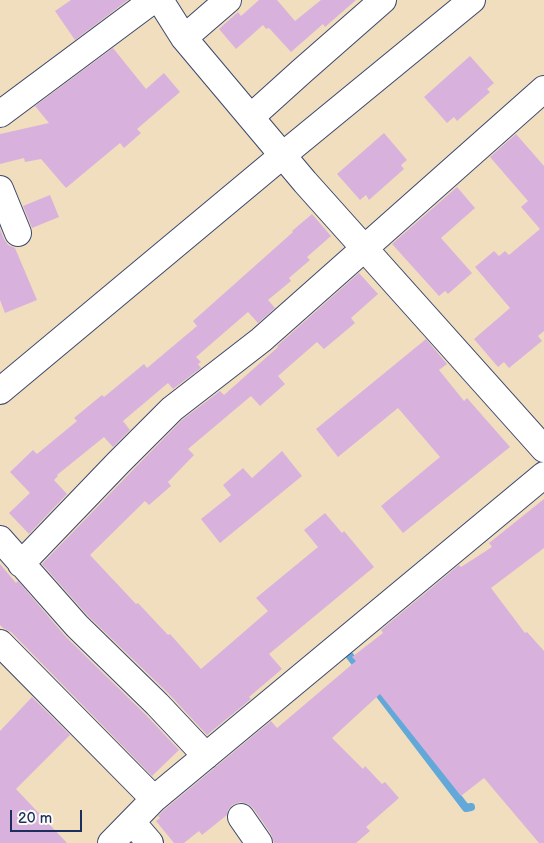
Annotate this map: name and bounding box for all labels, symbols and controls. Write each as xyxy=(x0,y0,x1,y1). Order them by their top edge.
scale bar xyxy=(12,800,85,832)
text: 20 m xyxy=(18,809,52,828)

